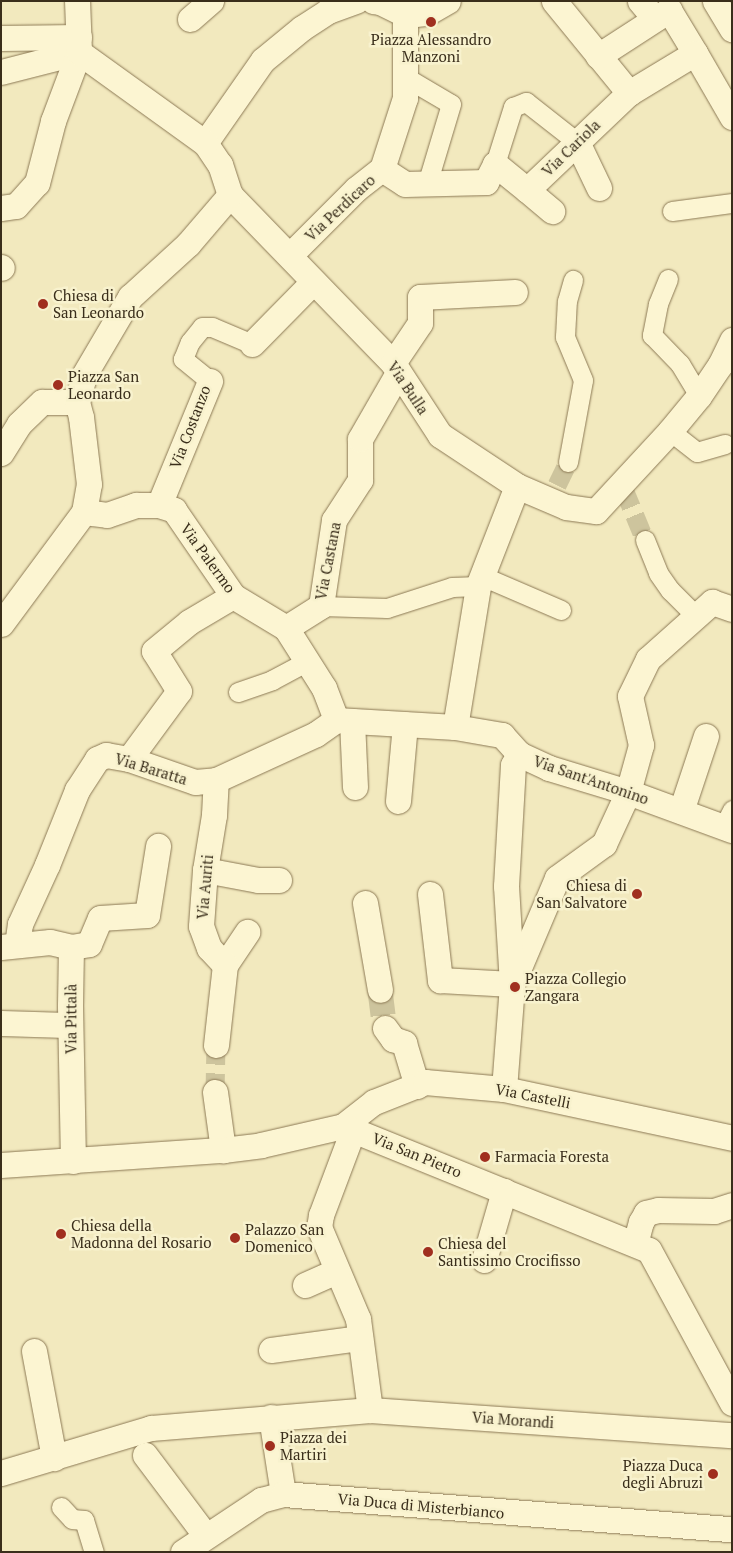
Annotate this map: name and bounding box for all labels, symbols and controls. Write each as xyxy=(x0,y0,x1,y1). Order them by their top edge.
marker: Piazza Alessandro Manzoni xyxy=(425,16,437,28)
place label: Piazza Alessandro Manzoni xyxy=(371,30,491,65)
street label: Via Cariola xyxy=(538,116,604,180)
street label: Via Perdicaro xyxy=(301,171,379,245)
place label: Chiesa di San Leonardo xyxy=(53,286,144,321)
marker: Chiesa di San Leonardo xyxy=(37,298,49,310)
street label: Via Bulla xyxy=(384,358,432,418)
place label: Piazza San Leonardo xyxy=(68,367,139,402)
marker: Piazza San Leonardo xyxy=(52,379,64,391)
street label: Via Costanzo xyxy=(166,383,214,471)
street label: Via Palermo xyxy=(177,520,239,596)
street label: Via Castana xyxy=(312,520,344,602)
street label: Via Baratta xyxy=(113,749,189,789)
street label: Via Sant'Antonino xyxy=(531,752,651,808)
street label: Via Auriti xyxy=(193,854,217,920)
place label: Chiesa di San Salvatore xyxy=(536,876,627,911)
marker: Chiesa di San Salvatore xyxy=(631,888,643,900)
place label: Piazza Collegio Zangara xyxy=(525,969,626,1004)
marker: Piazza Collegio Zangara xyxy=(509,981,521,993)
street label: Via Pittalà xyxy=(62,984,80,1054)
street label: Via Castelli xyxy=(494,1080,572,1112)
street label: Via San Pietro xyxy=(370,1129,464,1181)
place label: Farmacia Foresta xyxy=(495,1148,609,1166)
marker: Farmacia Foresta xyxy=(479,1151,491,1163)
place label: Chiesa della Madonna del Rosario xyxy=(71,1216,211,1251)
place label: Palazzo San Domenico xyxy=(245,1220,324,1255)
marker: Chiesa della Madonna del Rosario xyxy=(55,1228,67,1240)
marker: Palazzo San Domenico xyxy=(229,1232,241,1244)
place label: Chiesa del Santissimo Crocifisso xyxy=(438,1234,580,1269)
marker: Chiesa del Santissimo Crocifisso xyxy=(422,1246,434,1258)
street label: Via Morandi xyxy=(471,1408,555,1432)
place label: Piazza dei Martiri xyxy=(280,1428,347,1463)
marker: Piazza dei Martiri xyxy=(264,1440,276,1452)
place label: Piazza Duca degli Abruzi xyxy=(622,1456,703,1491)
marker: Piazza Duca degli Abruzi xyxy=(707,1468,719,1480)
street label: Via Duca di Misterbianco xyxy=(337,1490,505,1522)

